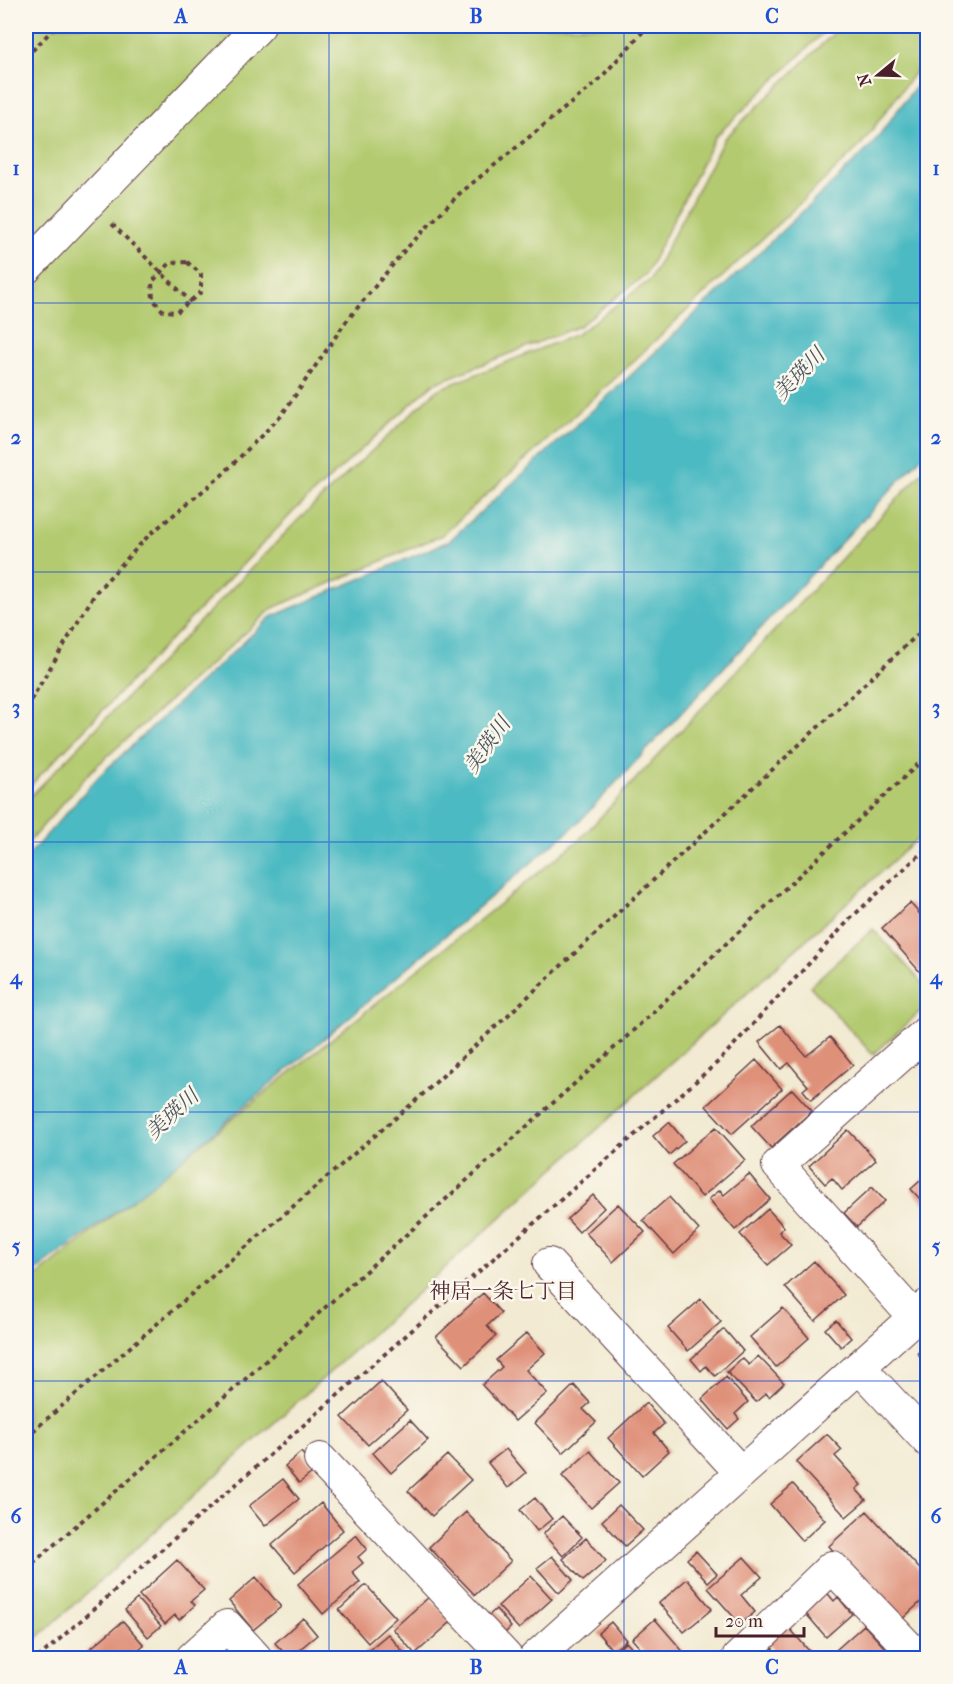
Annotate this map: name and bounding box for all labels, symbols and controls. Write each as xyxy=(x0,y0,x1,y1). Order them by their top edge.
text: A xyxy=(173,5,189,28)
text: B xyxy=(469,5,483,28)
text: C xyxy=(765,5,779,28)
north arrow xyxy=(848,45,908,105)
text: N xyxy=(853,70,875,89)
text: 1 xyxy=(12,157,20,180)
text: 1 xyxy=(932,157,940,180)
water label: 美瑛川 xyxy=(768,342,831,405)
text: 2 xyxy=(11,426,21,449)
text: 2 xyxy=(931,426,941,449)
text: 3 xyxy=(12,696,20,719)
text: 3 xyxy=(932,696,940,719)
water label: 美瑛川 xyxy=(459,711,516,778)
text: 4 xyxy=(9,966,23,990)
text: 4 xyxy=(929,966,943,990)
water label: 美瑛川 xyxy=(141,1082,205,1144)
text: 5 xyxy=(12,1235,21,1258)
text: 5 xyxy=(932,1235,941,1258)
district label: 神居一条七丁目 xyxy=(430,1279,577,1303)
text: 6 xyxy=(11,1505,23,1528)
text: 6 xyxy=(931,1505,943,1528)
scale bar xyxy=(716,1600,804,1638)
text: 20 m xyxy=(725,1611,763,1632)
text: A xyxy=(173,1656,189,1679)
text: B xyxy=(469,1656,483,1679)
text: C xyxy=(765,1656,779,1679)

